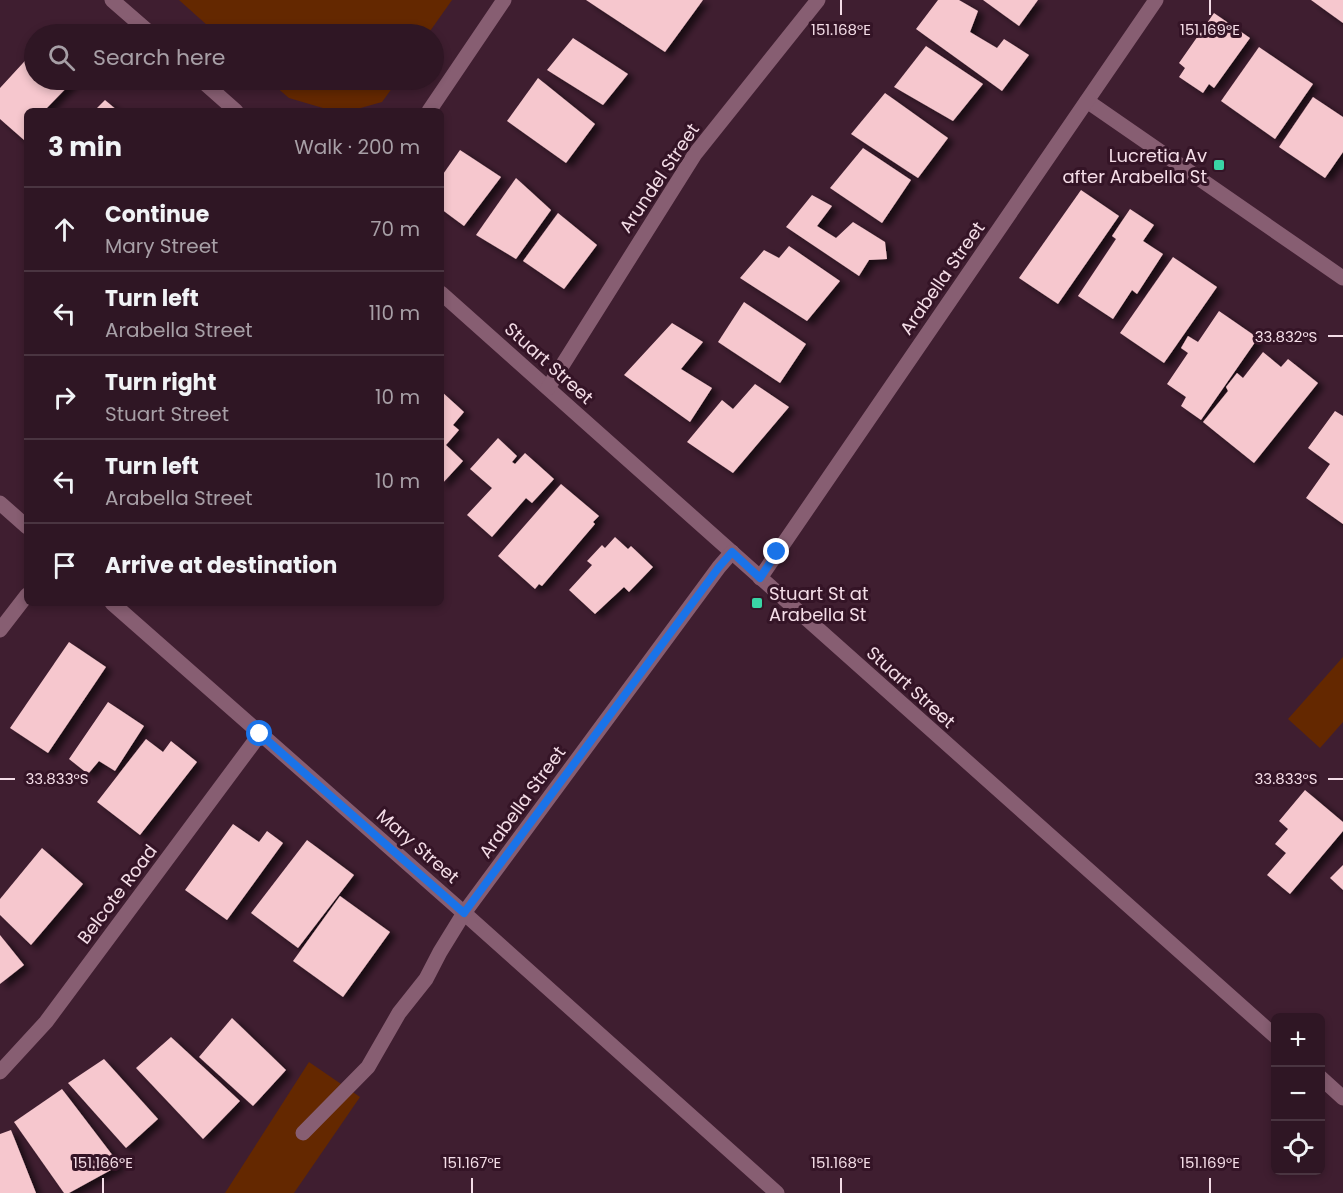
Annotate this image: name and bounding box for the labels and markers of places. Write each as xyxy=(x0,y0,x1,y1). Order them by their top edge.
place label: Lucretia Av after Arabella St xyxy=(1062,143,1207,189)
marker: Lucretia Av after Arabella St xyxy=(1212,158,1226,172)
place label: Stuart St at Arabella St xyxy=(769,581,869,627)
marker: Stuart St at Arabella St xyxy=(750,596,764,610)

